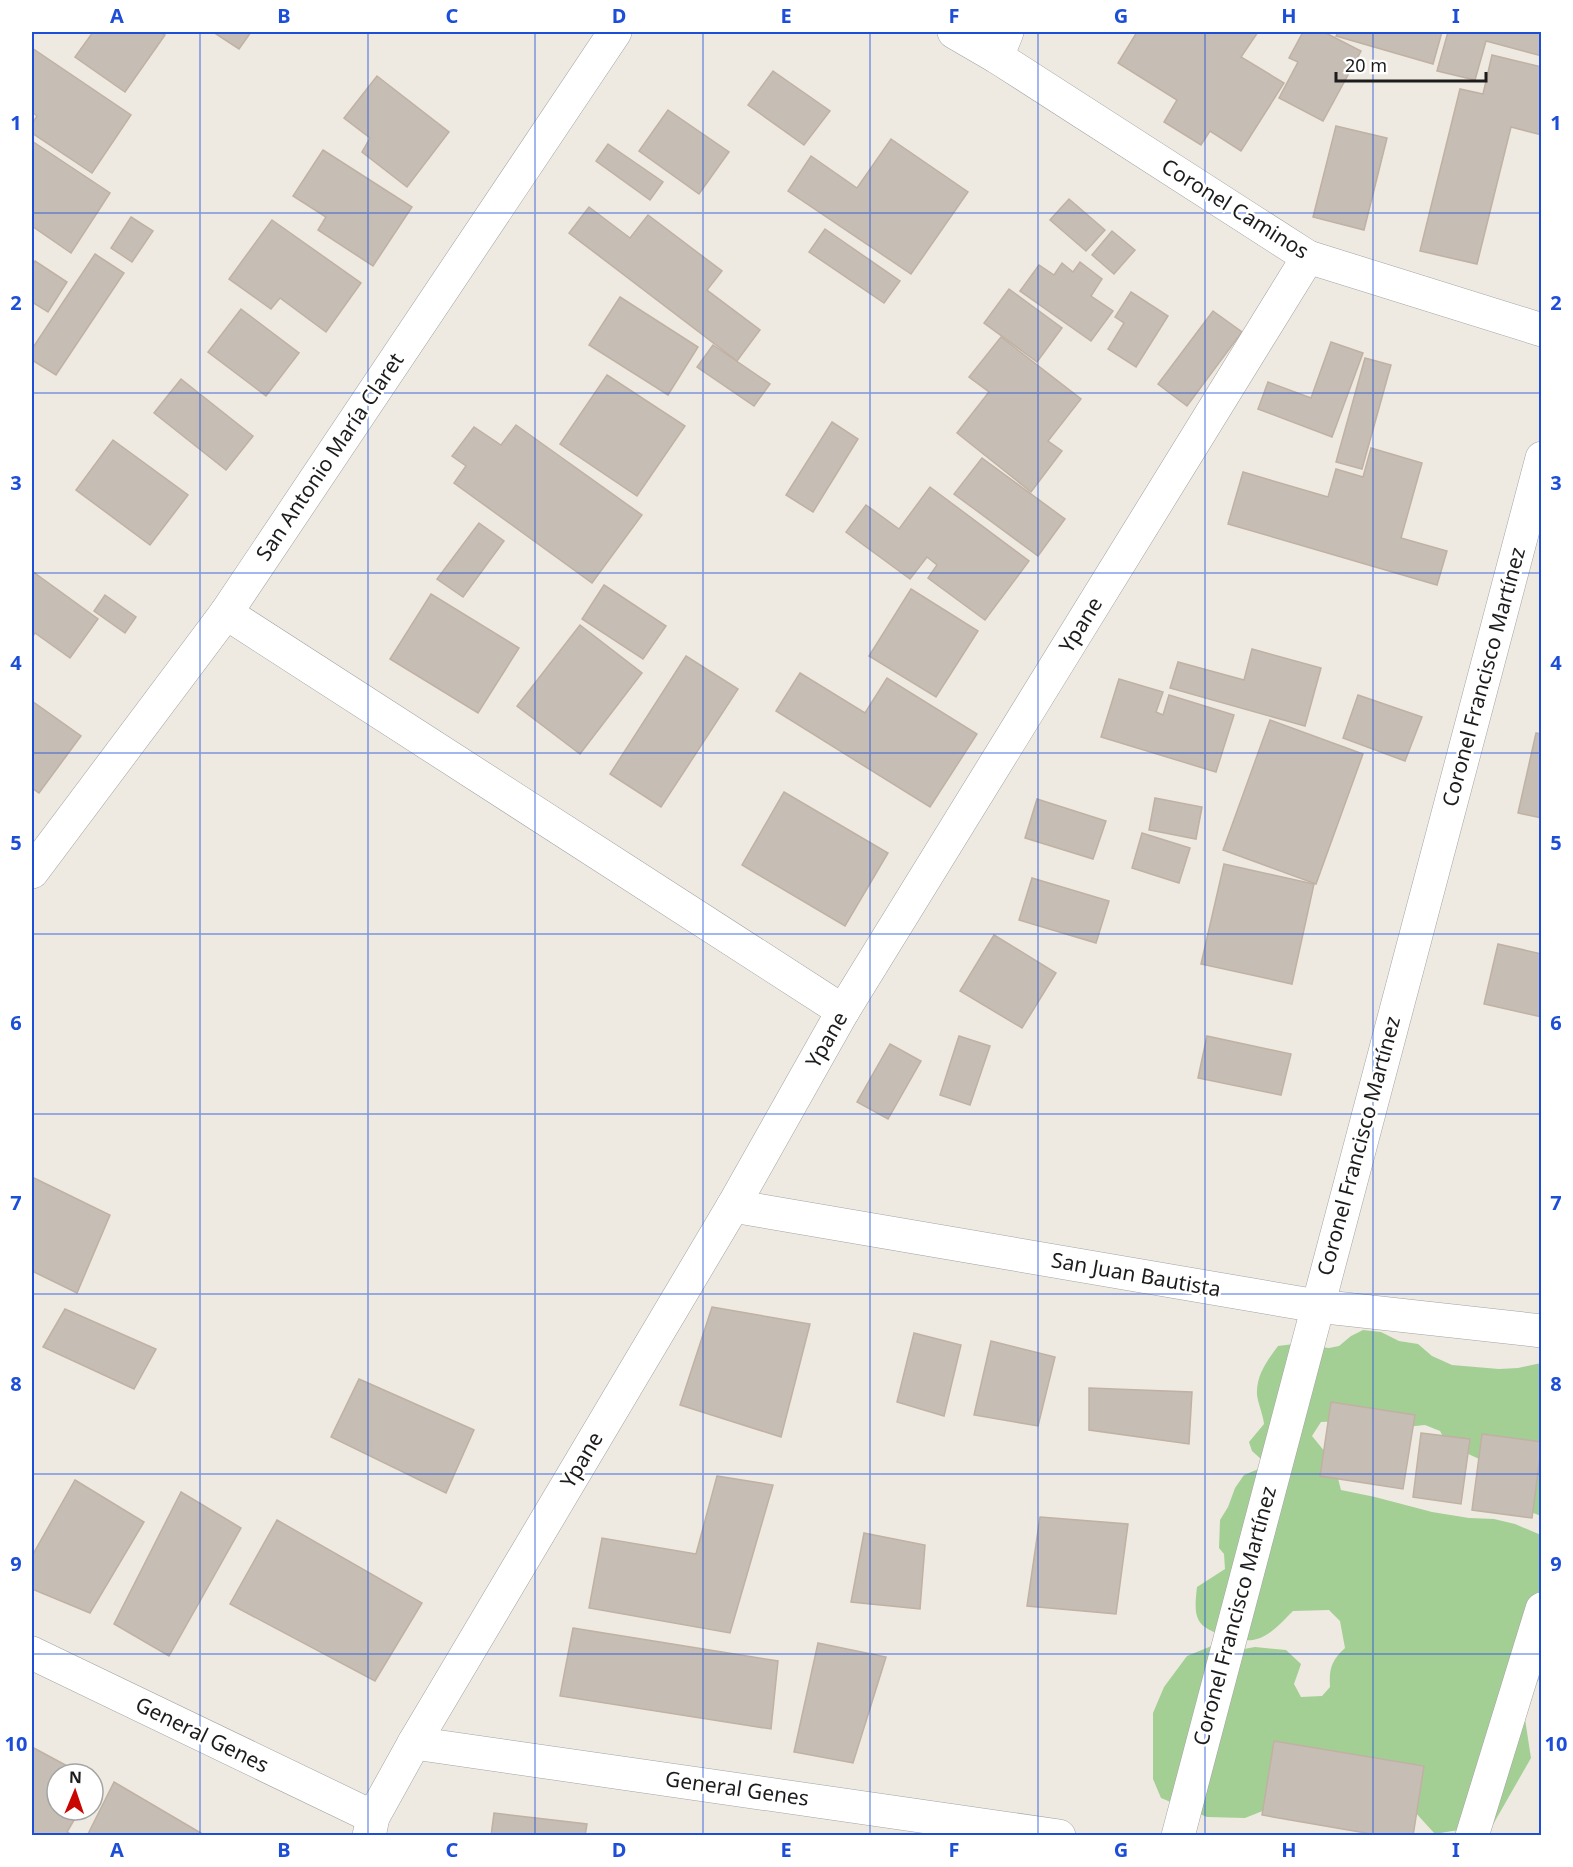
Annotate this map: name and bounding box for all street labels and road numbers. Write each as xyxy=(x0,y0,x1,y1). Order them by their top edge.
street label: Coronel Caminos xyxy=(1157,152,1314,265)
street label: San Antonio María Claret xyxy=(249,347,410,566)
street label: Coronel Francisco Martínez xyxy=(1435,544,1531,809)
street label: Ypane xyxy=(1052,591,1108,658)
street label: Ypane xyxy=(799,1006,853,1073)
street label: Coronel Francisco Martínez xyxy=(1310,1013,1406,1278)
street label: San Juan Bautista xyxy=(1049,1245,1223,1303)
street label: Ypane xyxy=(553,1426,609,1493)
street label: Coronel Francisco Martínez xyxy=(1186,1483,1282,1748)
street label: General Genes xyxy=(131,1690,274,1778)
street label: General Genes xyxy=(663,1764,811,1812)

